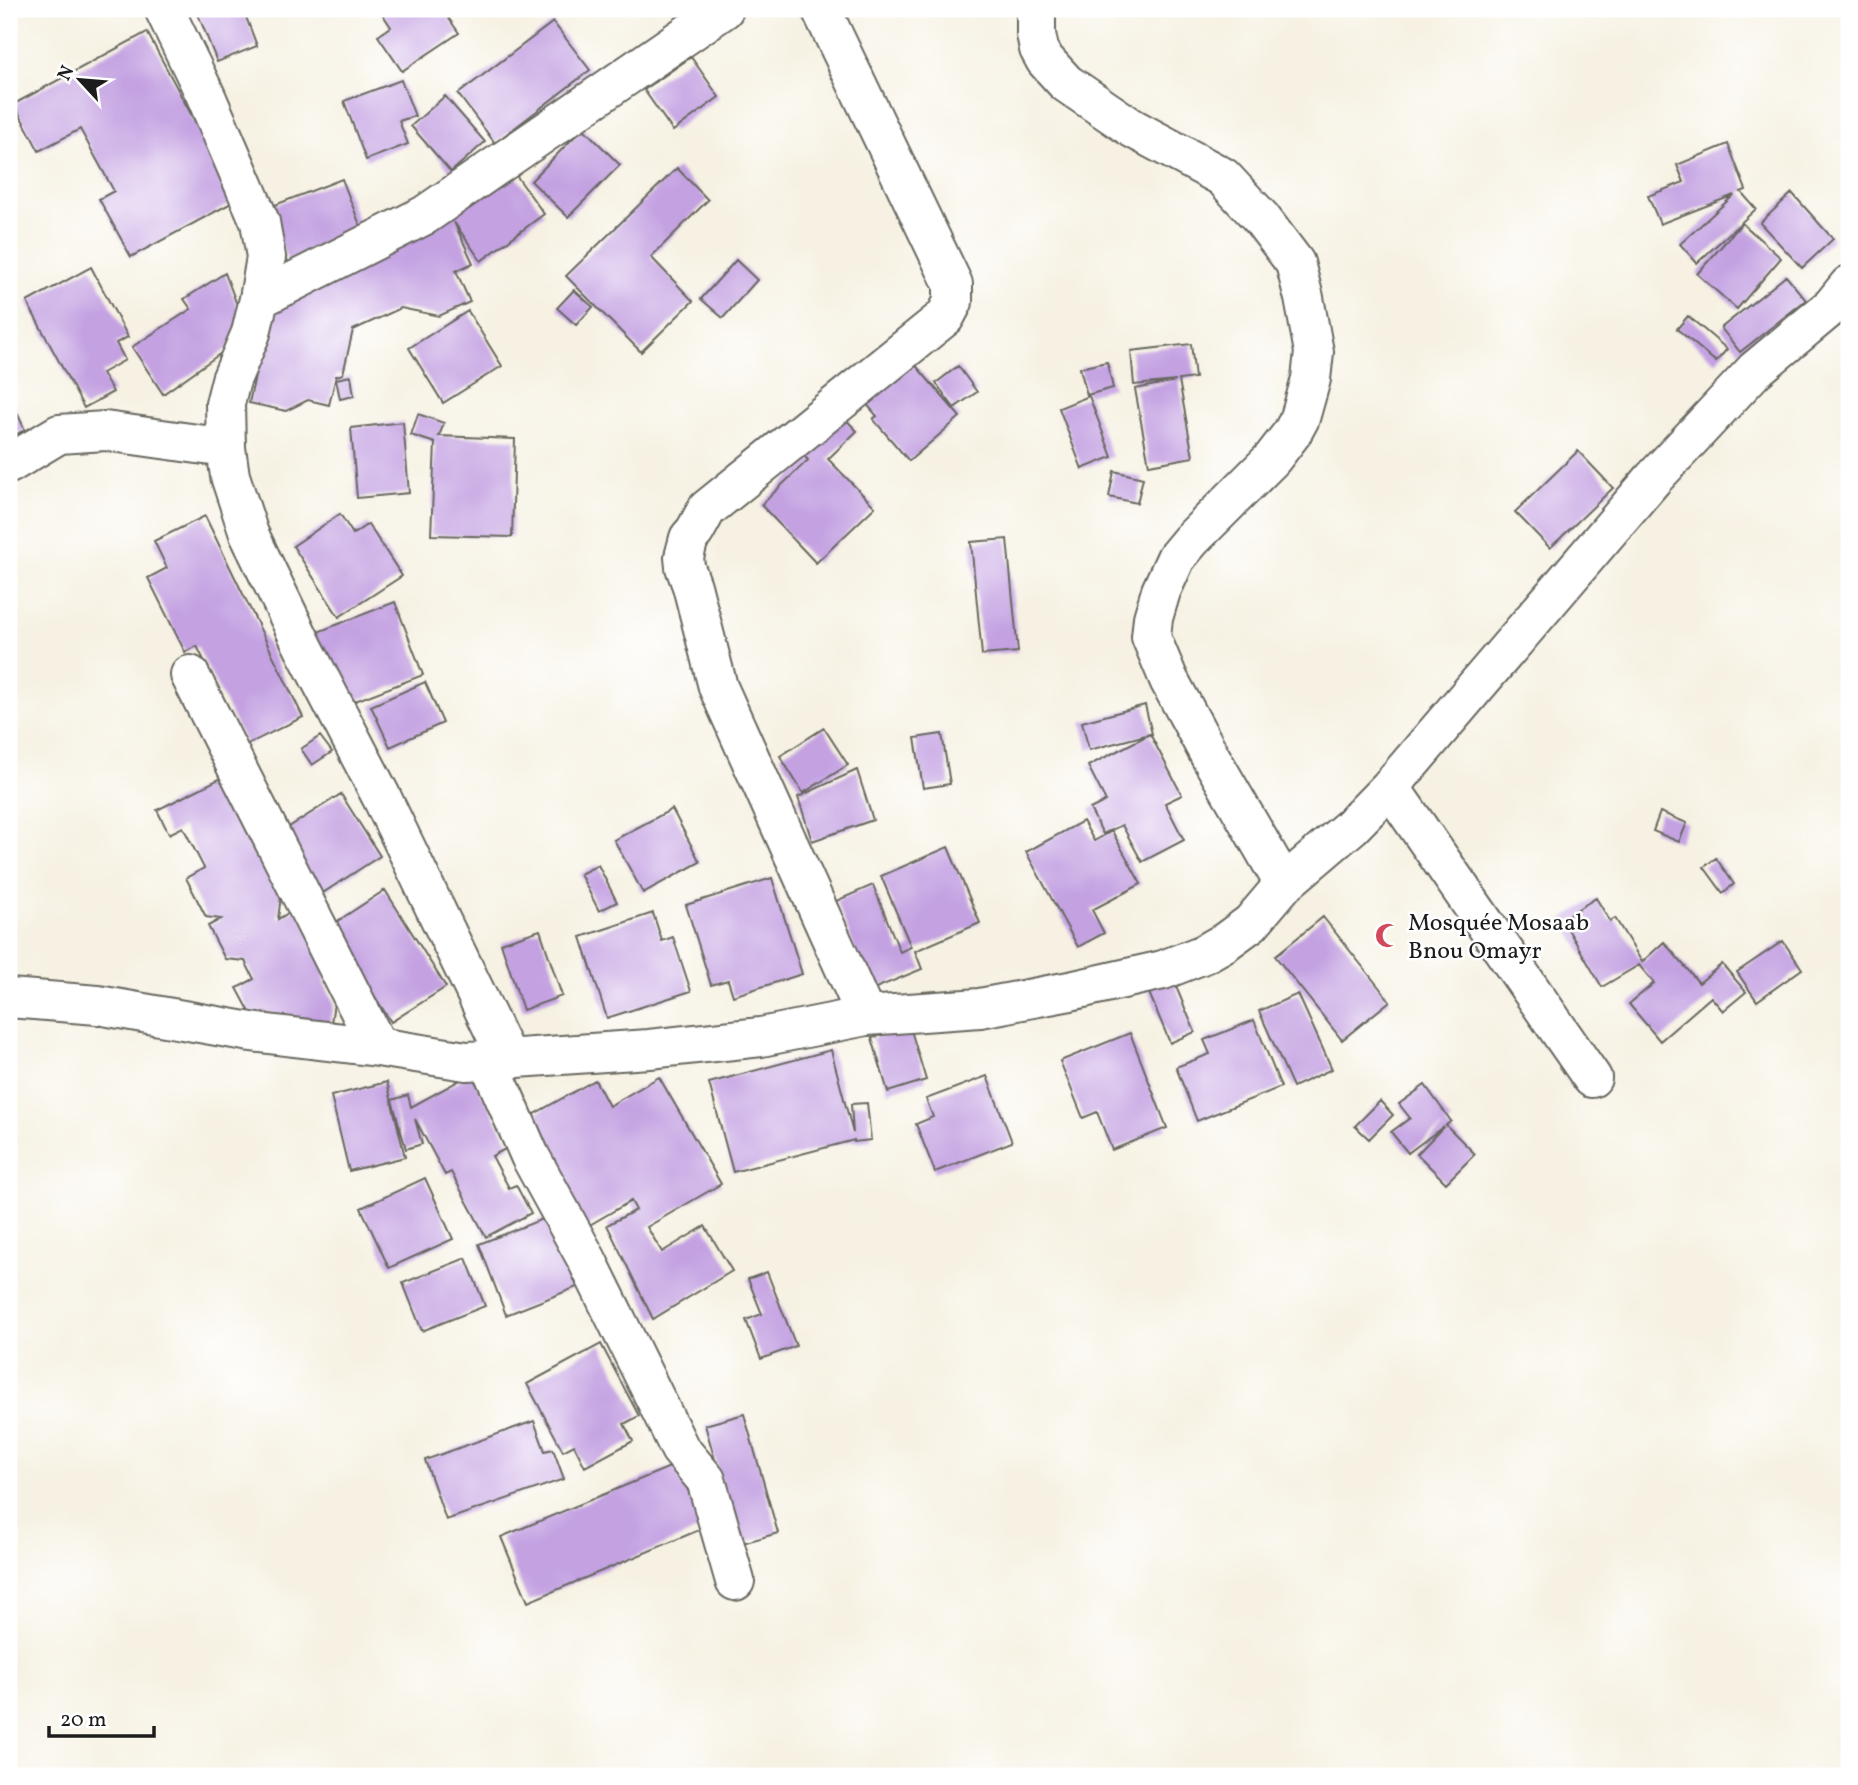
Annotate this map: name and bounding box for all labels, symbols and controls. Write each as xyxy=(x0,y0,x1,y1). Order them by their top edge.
north arrow xyxy=(46,46,116,116)
text: N xyxy=(52,61,81,85)
place label: Mosquée Mosaab Bnou Omayr xyxy=(1408,907,1589,969)
mosque icon: Mosquée Mosaab Bnou Omayr xyxy=(1374,922,1402,950)
scale bar xyxy=(49,1694,154,1738)
text: 20 m xyxy=(60,1706,106,1735)

